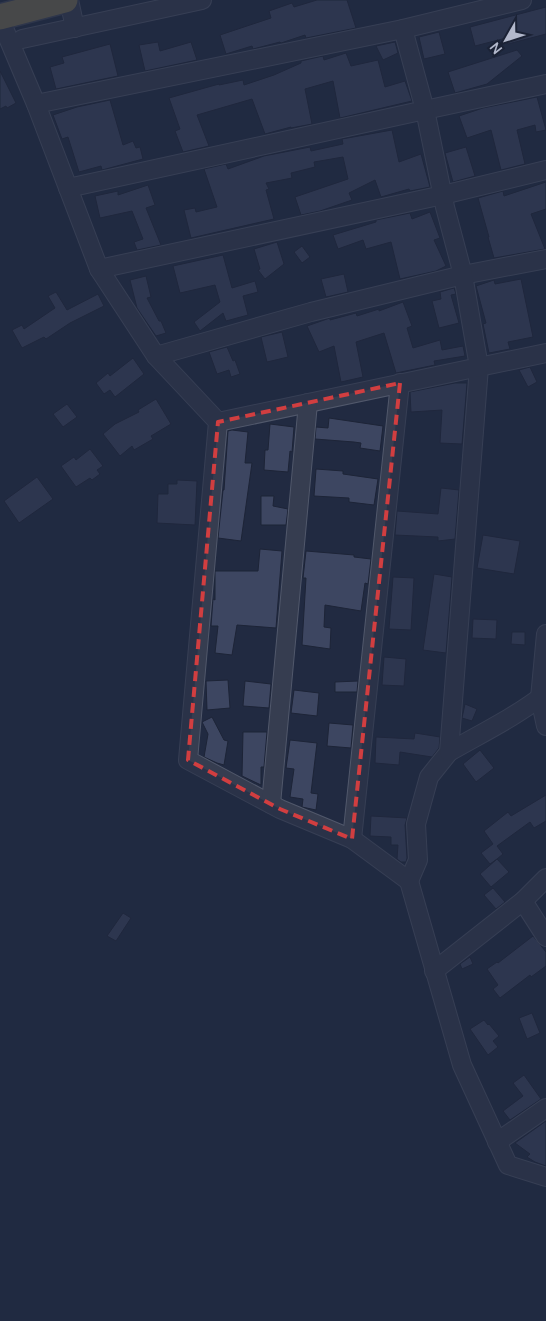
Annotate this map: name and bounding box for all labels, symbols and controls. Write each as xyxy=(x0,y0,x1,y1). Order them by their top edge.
north arrow xyxy=(481,15,531,65)
text: N xyxy=(485,39,506,58)

